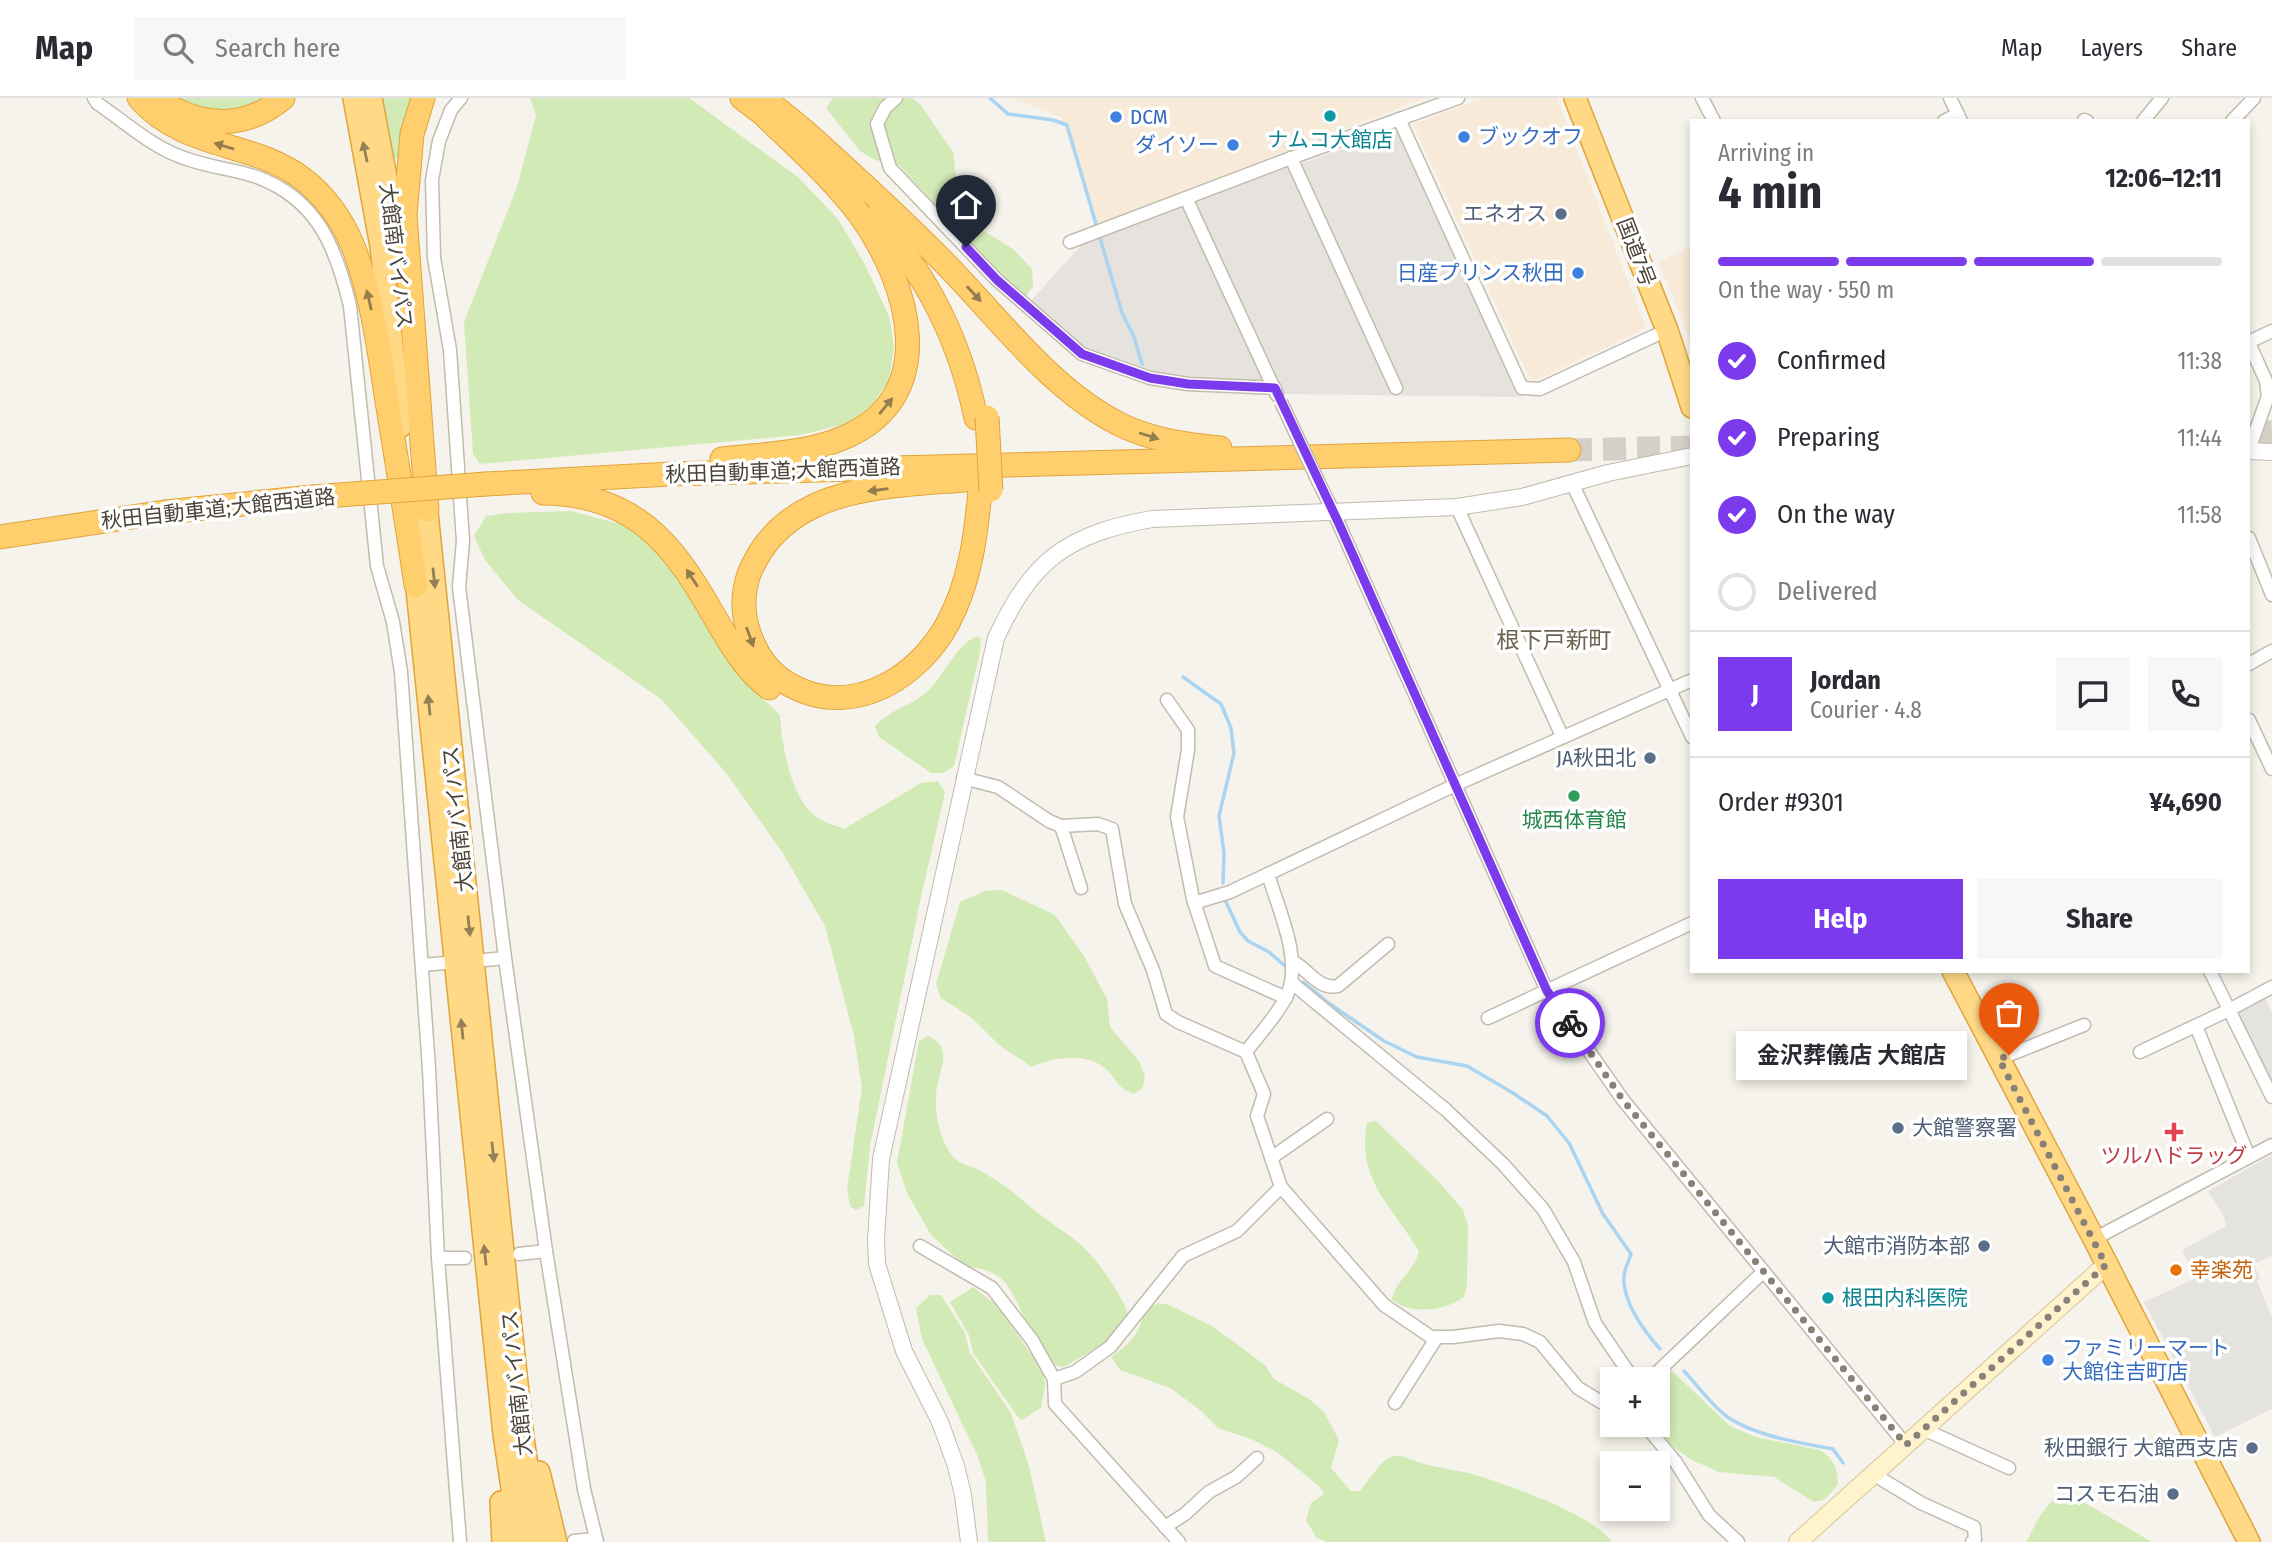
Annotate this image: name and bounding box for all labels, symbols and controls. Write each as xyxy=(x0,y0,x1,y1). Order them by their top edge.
search box xyxy=(135,17,625,80)
text: Map xyxy=(35,28,93,68)
icon: search xyxy=(159,29,197,67)
text: Search here xyxy=(215,33,340,64)
text: Map xyxy=(2001,34,2043,62)
text: Layers xyxy=(2081,34,2143,62)
text: Share xyxy=(2181,34,2237,62)
place label: DCM xyxy=(1130,104,1168,130)
marker: ナムコ大館店 xyxy=(1322,108,1338,124)
marker: DCM xyxy=(1108,109,1124,125)
place label: ブックオフ xyxy=(1478,124,1583,150)
place label: ナムコ大館店 xyxy=(1267,127,1393,153)
marker: ブックオフ xyxy=(1456,129,1472,145)
place label: ダイソー xyxy=(1135,132,1219,158)
marker: ダイソー xyxy=(1225,137,1241,153)
text: Arriving in xyxy=(1718,139,1814,167)
one-way arrow xyxy=(213,141,234,151)
one-way arrow xyxy=(359,141,370,163)
text: 12:06–12:11 xyxy=(2105,163,2222,194)
text: 4 min xyxy=(1718,165,1822,220)
pin xyxy=(936,175,996,247)
street label: 大館南バイパス xyxy=(374,182,418,330)
icon: home xyxy=(947,186,985,224)
place label: エネオス xyxy=(1463,201,1547,227)
marker: エネオス xyxy=(1553,206,1569,222)
street label: 国道7号 xyxy=(1611,214,1661,290)
place label: 日産プリンス秋田 xyxy=(1396,260,1564,286)
marker: 日産プリンス秋田 xyxy=(1570,265,1586,281)
text: On the way · 550 m xyxy=(1718,276,1894,304)
one-way arrow xyxy=(966,285,982,303)
one-way arrow xyxy=(363,289,374,311)
icon: check xyxy=(1718,342,1756,380)
text: Confirmed xyxy=(1777,345,1887,376)
text: 11:38 xyxy=(2177,347,2222,375)
one-way arrow xyxy=(878,397,893,415)
icon: check xyxy=(1718,419,1756,457)
text: Preparing xyxy=(1777,422,1879,453)
text: 11:44 xyxy=(2177,424,2222,452)
one-way arrow xyxy=(1138,431,1159,442)
street label: 秋田自動車道;大館西道路 xyxy=(665,454,901,488)
street label: 秋田自動車道;大館西道路 xyxy=(100,484,336,534)
one-way arrow xyxy=(866,485,888,496)
icon: check xyxy=(1718,496,1756,534)
text: On the way xyxy=(1777,499,1895,530)
text: 11:58 xyxy=(2177,501,2222,529)
one-way arrow xyxy=(428,567,439,589)
one-way arrow xyxy=(685,569,698,588)
text: Delivered xyxy=(1777,576,1878,607)
district label: 根下戸新町 xyxy=(1497,626,1612,654)
one-way arrow xyxy=(745,627,756,648)
button: chat xyxy=(2056,657,2130,731)
button: phone xyxy=(2148,657,2222,731)
text: Jordan xyxy=(1810,665,1881,696)
text: J xyxy=(1751,679,1759,710)
one-way arrow xyxy=(423,694,434,716)
text: Courier · 4.8 xyxy=(1810,696,1922,724)
street label: 大館南バイパス xyxy=(437,745,479,893)
place label: JA秋田北 xyxy=(1556,745,1636,771)
marker: JA秋田北 xyxy=(1642,750,1658,766)
text: Order #9301 xyxy=(1718,787,1844,818)
text: ¥4,690 xyxy=(2149,787,2222,818)
marker: 城西体育館 xyxy=(1566,788,1582,804)
place label: 城西体育館 xyxy=(1522,807,1627,833)
button: Help xyxy=(1718,879,1963,959)
button: Share xyxy=(1977,879,2222,959)
one-way arrow xyxy=(464,915,475,937)
pin xyxy=(1979,983,2039,1055)
courier xyxy=(1535,988,1605,1058)
icon: bag xyxy=(1990,994,2028,1032)
icon: bike xyxy=(1551,1004,1589,1042)
one-way arrow xyxy=(456,1018,467,1040)
callout: 金沢葬儀店 大館店 xyxy=(1736,1030,1967,1080)
text: 金沢葬儀店 大館店 xyxy=(1757,1041,1946,1069)
place label: 大館警察署 xyxy=(1912,1115,2017,1141)
marker: 大館警察署 xyxy=(1890,1120,1906,1136)
marker: ツルハドラッグ xyxy=(2166,1124,2182,1140)
one-way arrow xyxy=(488,1142,499,1164)
place label: ツルハドラッグ xyxy=(2101,1143,2248,1169)
place label: 大館市消防本部 xyxy=(1823,1233,1970,1259)
marker: 大館市消防本部 xyxy=(1976,1238,1992,1254)
one-way arrow xyxy=(479,1244,490,1266)
place label: 幸楽苑 xyxy=(2190,1257,2253,1283)
marker: 幸楽苑 xyxy=(2168,1262,2184,1278)
place label: 根田内科医院 xyxy=(1842,1285,1968,1311)
marker: 根田内科医院 xyxy=(1820,1290,1836,1306)
street label: 大館南バイパス xyxy=(496,1309,538,1457)
place label: ファミリーマート 大館住吉町店 xyxy=(2062,1335,2230,1385)
marker: ファミリーマート 大館住吉町店 xyxy=(2040,1352,2056,1368)
map controls xyxy=(1600,1367,1670,1521)
button: + xyxy=(1600,1367,1670,1437)
place label: 秋田銀行 大館西支店 xyxy=(2044,1435,2238,1461)
marker: 秋田銀行 大館西支店 xyxy=(2244,1440,2260,1456)
button: − xyxy=(1600,1451,1670,1521)
place label: コスモ石油 xyxy=(2054,1481,2159,1507)
marker: コスモ石油 xyxy=(2165,1486,2181,1502)

